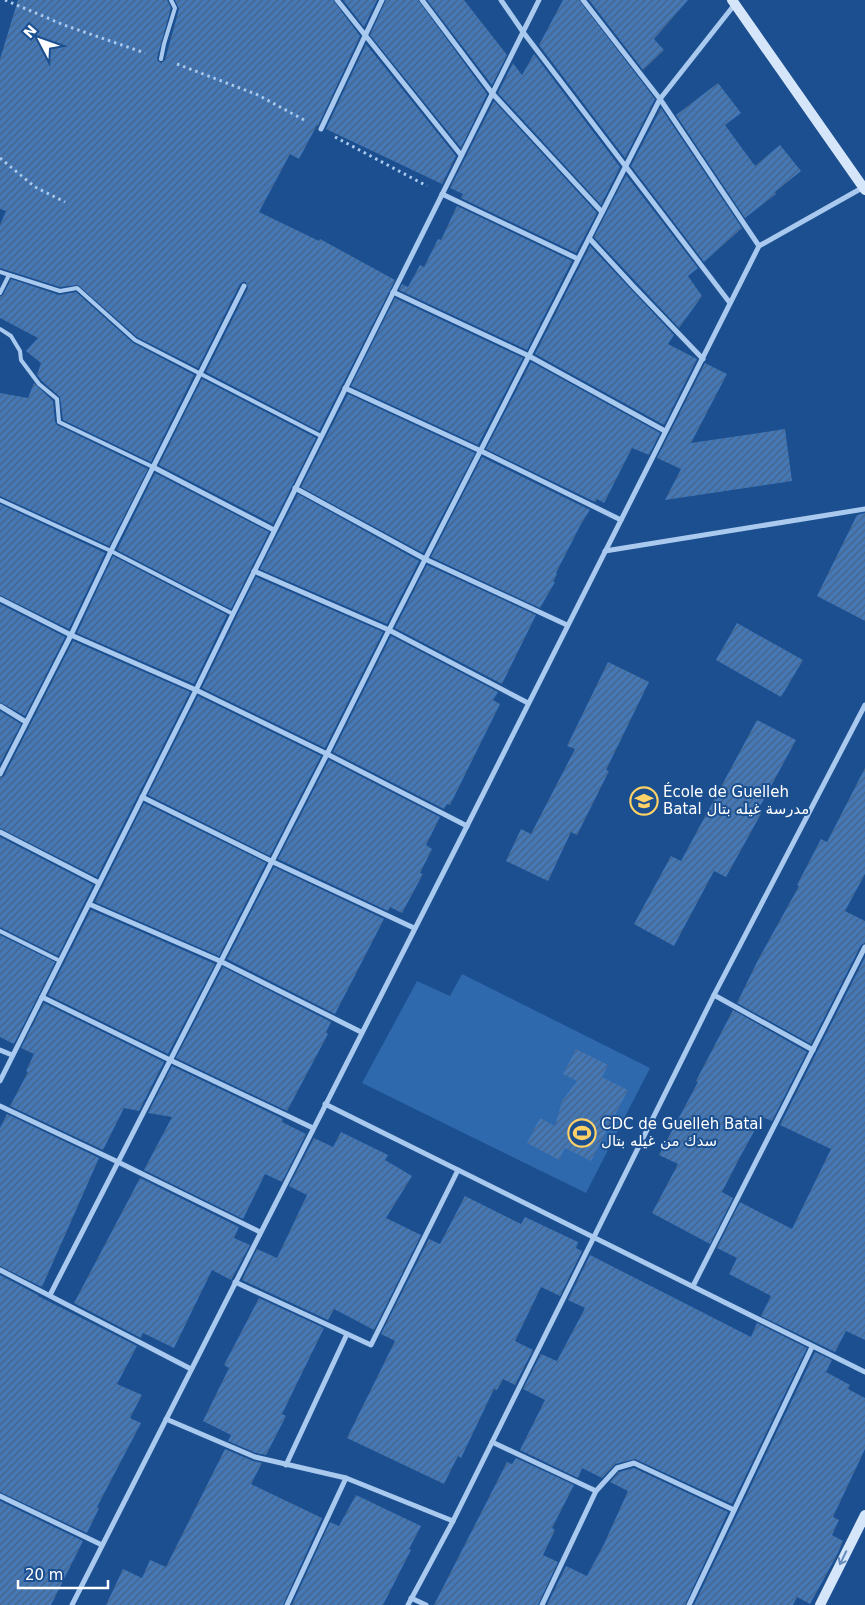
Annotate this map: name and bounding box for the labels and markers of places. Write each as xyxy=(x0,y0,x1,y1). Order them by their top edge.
place label: École de Guelleh Batal مدرسة غيله بتال xyxy=(663,782,809,818)
school or university icon: École de Guelleh Batal مدرسة غيله بتال xyxy=(629,786,659,816)
place label: CDC de Guelleh Batal سدك من غيله بتال xyxy=(601,1115,763,1150)
sports icon: CDC de Guelleh Batal سدك من غيله بتال xyxy=(567,1118,597,1148)

